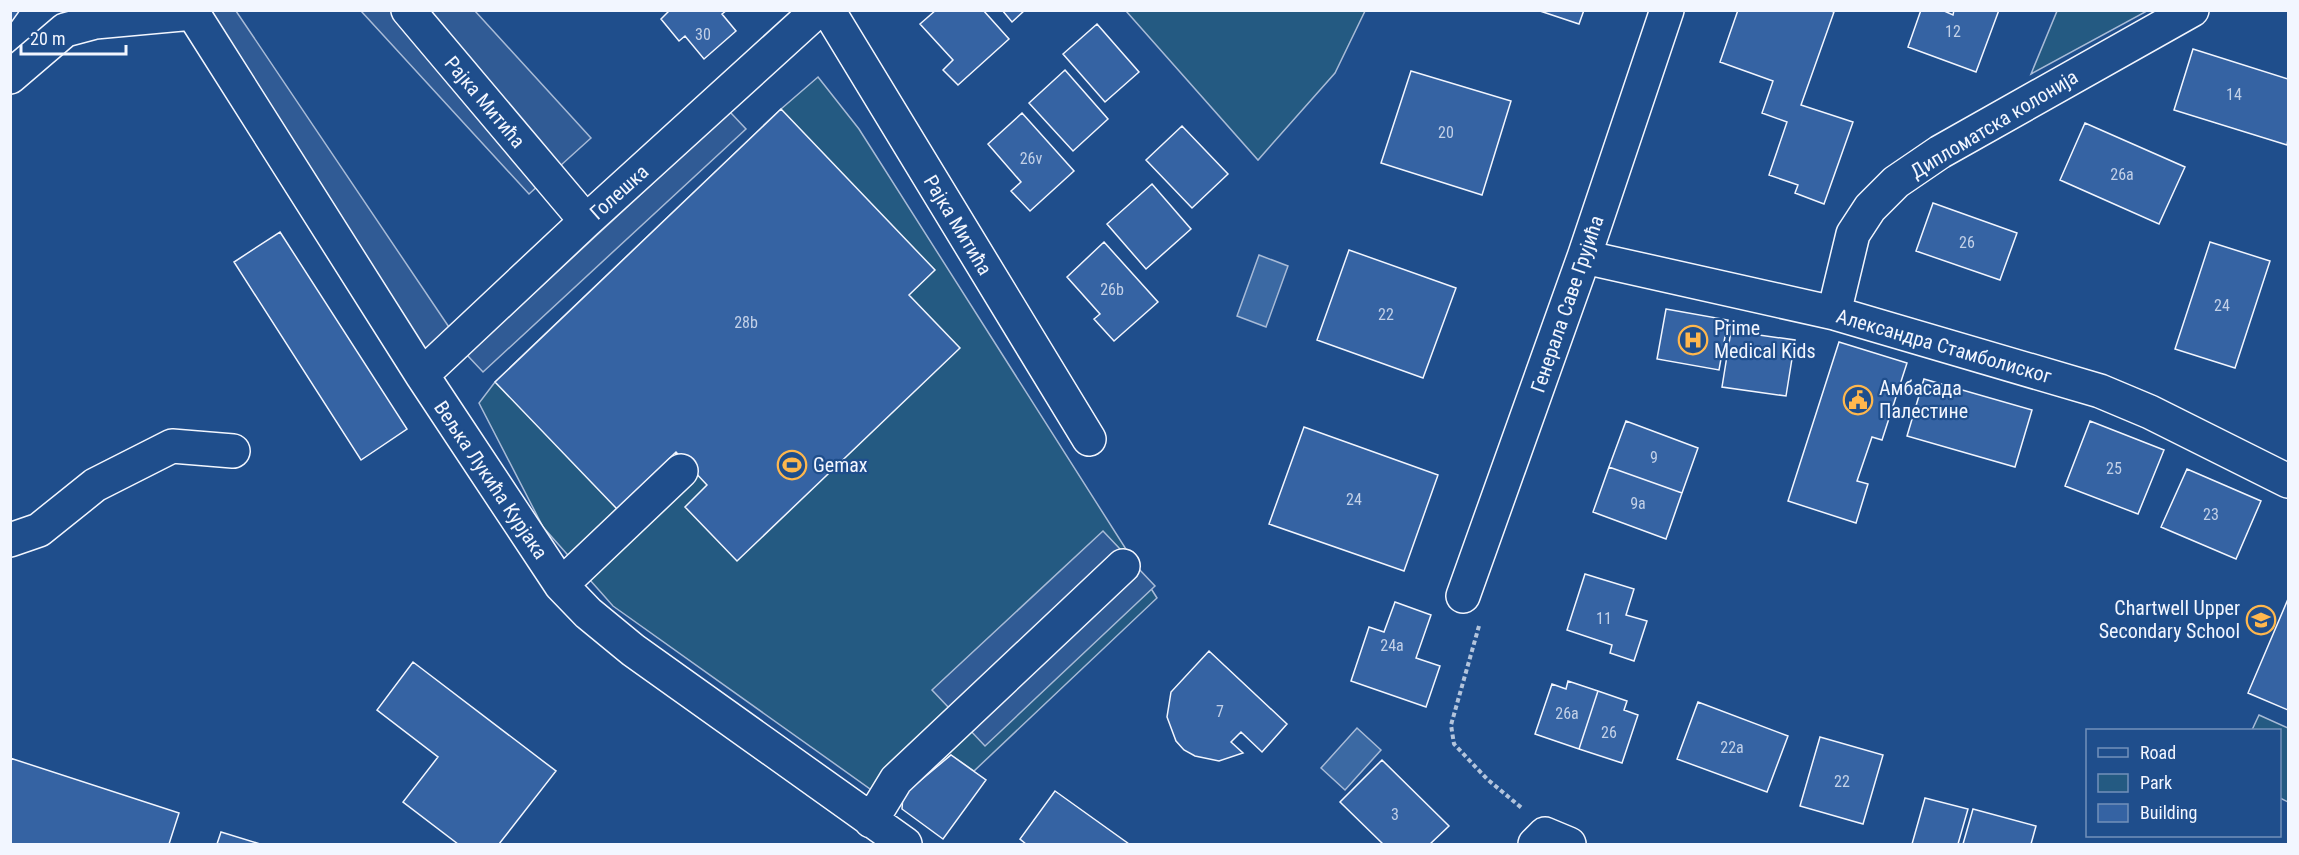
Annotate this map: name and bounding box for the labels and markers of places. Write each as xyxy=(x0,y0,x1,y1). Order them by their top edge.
place label: Prime Medical Kids xyxy=(1714,316,1816,363)
hospital icon: Prime Medical Kids xyxy=(1677,324,1709,356)
place label: Амбасада Палестине xyxy=(1879,376,1968,423)
public building icon: Амбасада Палестине xyxy=(1842,384,1874,416)
sports icon: Gemax xyxy=(776,449,808,481)
place label: Gemax xyxy=(813,453,868,477)
place label: Chartwell Upper Secondary School xyxy=(2099,596,2240,643)
school or university icon: Chartwell Upper Secondary School xyxy=(2245,604,2277,636)

